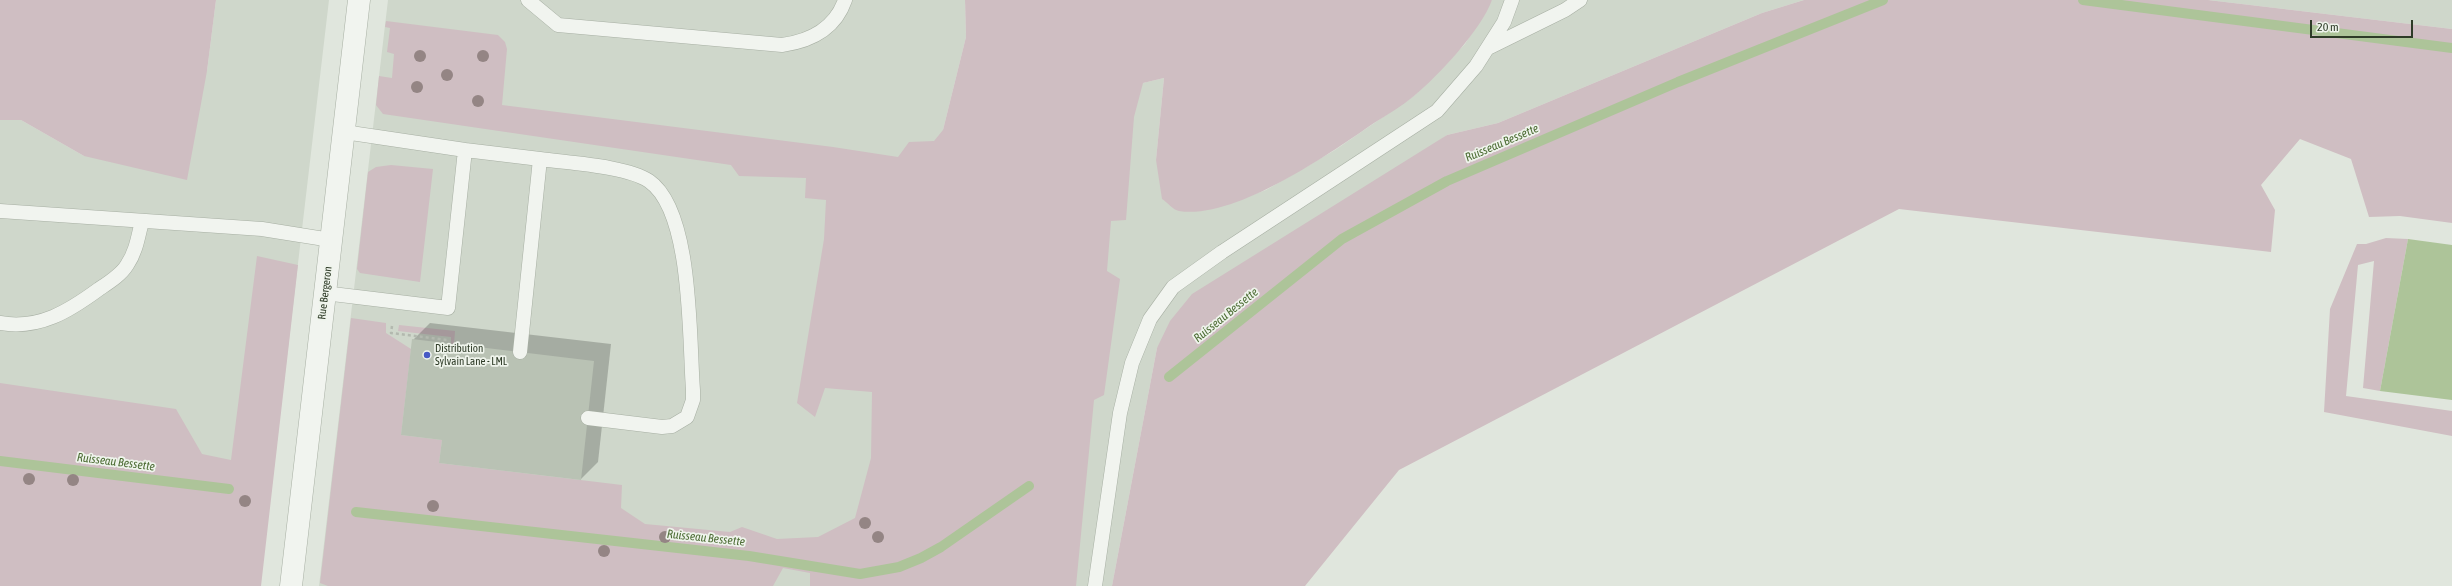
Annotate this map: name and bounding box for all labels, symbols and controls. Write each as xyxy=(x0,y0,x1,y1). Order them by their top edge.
scale bar xyxy=(2312,12,2415,38)
text: 20 m xyxy=(2317,20,2339,34)
water label: Ruisseau Bessette xyxy=(1463,121,1541,165)
street label: Rue Bergeron xyxy=(315,266,335,320)
water label: Ruisseau Bessette xyxy=(1191,285,1261,345)
place label: Distribution Sylvain Lane - LML xyxy=(435,342,507,368)
marker: Distribution Sylvain Lane - LML xyxy=(422,350,432,360)
water label: Ruisseau Bessette xyxy=(76,450,156,474)
water label: Ruisseau Bessette xyxy=(666,527,746,549)

